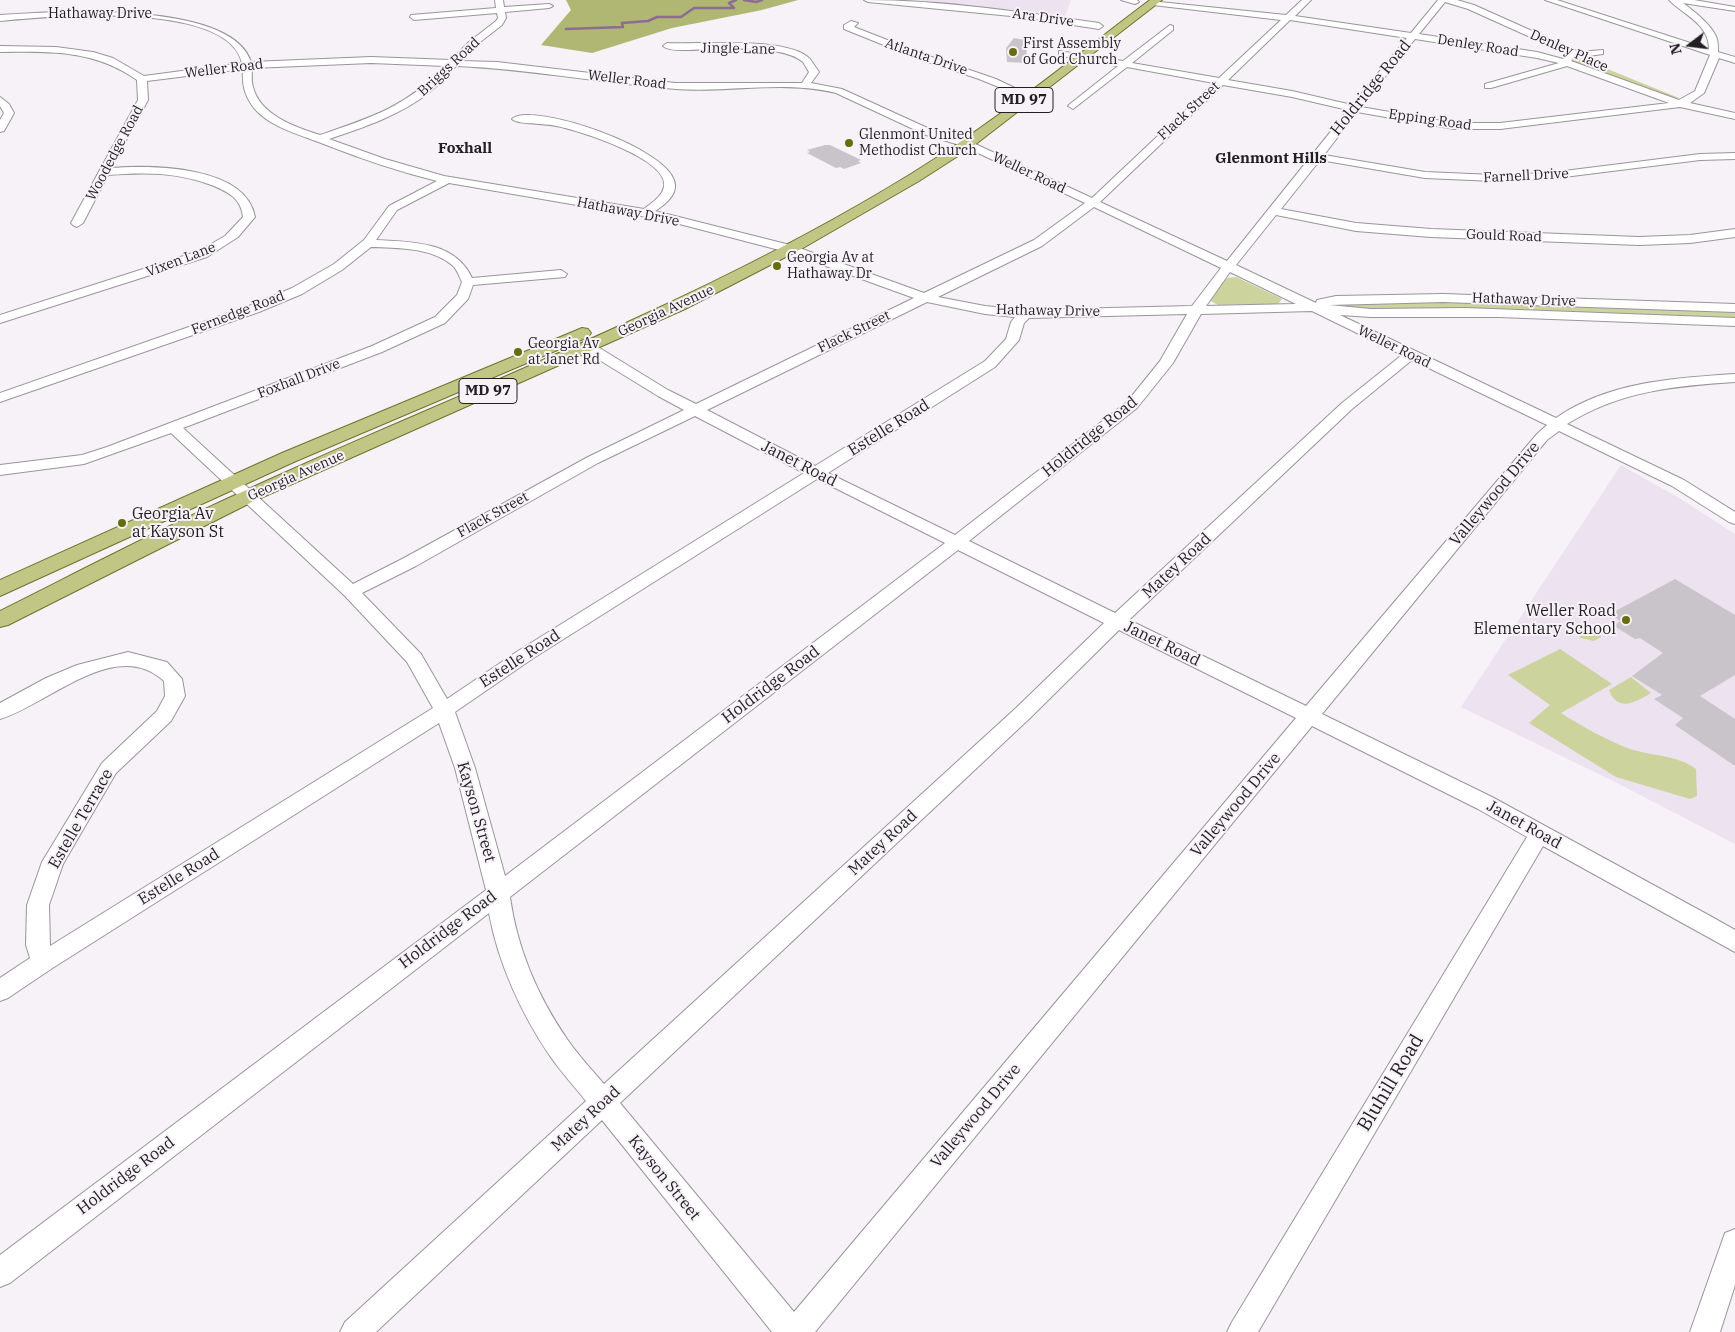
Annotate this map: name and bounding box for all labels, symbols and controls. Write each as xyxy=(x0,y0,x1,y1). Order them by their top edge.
street label: Ara Drive xyxy=(1011,5,1075,31)
street label: Hathaway Drive xyxy=(48,6,152,22)
north arrow xyxy=(1665,20,1715,70)
street label: Denley Place xyxy=(1527,26,1611,76)
street label: Denley Road xyxy=(1436,31,1520,61)
street label: Briggs Road xyxy=(414,34,484,100)
street label: Atlanta Drive xyxy=(882,35,970,79)
place label: First Assembly of God Church xyxy=(1023,36,1121,68)
street label: Holdridge Road xyxy=(1327,36,1415,140)
street label: Jingle Lane xyxy=(700,40,776,58)
text: N xyxy=(1665,41,1686,57)
marker: First Assembly of God Church xyxy=(1007,46,1019,58)
street label: Weller Road xyxy=(184,56,264,82)
street label: Weller Road xyxy=(587,67,667,93)
street label: Flack Street xyxy=(1155,78,1223,144)
road number: MD 97 xyxy=(995,88,1053,112)
street label: Woodedge Road xyxy=(83,103,147,203)
street label: Epping Road xyxy=(1387,106,1473,134)
place label: Glenmont United Methodist Church xyxy=(859,127,977,160)
marker: Glenmont United Methodist Church xyxy=(843,137,855,149)
district label: Foxhall xyxy=(438,140,492,158)
street label: Weller Road xyxy=(990,149,1068,197)
district label: Glenmont Hills xyxy=(1215,150,1327,168)
street label: Farnell Drive xyxy=(1483,165,1569,187)
street label: Hathaway Drive xyxy=(575,194,681,230)
street label: Gould Road xyxy=(1466,226,1542,246)
street label: Vixen Lane xyxy=(144,239,218,281)
place label: Georgia Av at Hathaway Dr xyxy=(787,250,874,282)
marker: Georgia Av at Hathaway Dr xyxy=(771,260,783,272)
street label: Georgia Avenue xyxy=(615,281,717,341)
street label: Fernedge Road xyxy=(189,287,287,339)
street label: Hathaway Drive xyxy=(1472,290,1576,310)
street label: Hathaway Drive xyxy=(996,302,1100,320)
street label: Flack Street xyxy=(815,307,893,357)
street label: Weller Road xyxy=(1355,322,1433,372)
place label: Georgia Av at Janet Rd xyxy=(528,336,600,368)
marker: Georgia Av at Janet Rd xyxy=(512,346,524,358)
street label: Foxhall Drive xyxy=(255,356,343,402)
road number: MD 97 xyxy=(459,378,517,404)
street label: Holdridge Road xyxy=(1038,393,1142,481)
street label: Estelle Road xyxy=(845,395,933,461)
street label: Janet Road xyxy=(758,437,840,491)
street label: Valleywood Drive xyxy=(1446,438,1544,550)
street label: Georgia Avenue xyxy=(245,447,347,505)
street label: Flack Street xyxy=(455,489,531,541)
place label: Georgia Av at Kayson St xyxy=(132,504,224,542)
marker: Georgia Av at Kayson St xyxy=(116,517,128,529)
street label: Matey Road xyxy=(1139,529,1215,603)
place label: Weller Road Elementary School xyxy=(1473,601,1616,639)
marker: Weller Road Elementary School xyxy=(1620,614,1632,626)
street label: Janet Road xyxy=(1121,617,1203,671)
street label: Estelle Road xyxy=(476,626,564,692)
street label: Holdridge Road xyxy=(718,642,824,728)
street label: Valleywood Drive xyxy=(1187,749,1285,861)
street label: Kayson Street xyxy=(452,759,500,865)
street label: Estelle Terrace xyxy=(45,766,117,872)
street label: Janet Road xyxy=(1483,797,1565,853)
street label: Matey Road xyxy=(845,806,921,880)
street label: Estelle Road xyxy=(135,844,223,910)
street label: Holdridge Road xyxy=(395,887,501,973)
street label: Bluhill Road xyxy=(1353,1030,1429,1136)
street label: Valleywood Drive xyxy=(927,1060,1025,1172)
street label: Matey Road xyxy=(548,1082,624,1156)
street label: Kayson Street xyxy=(624,1132,704,1224)
street label: Holdridge Road xyxy=(73,1133,179,1219)

